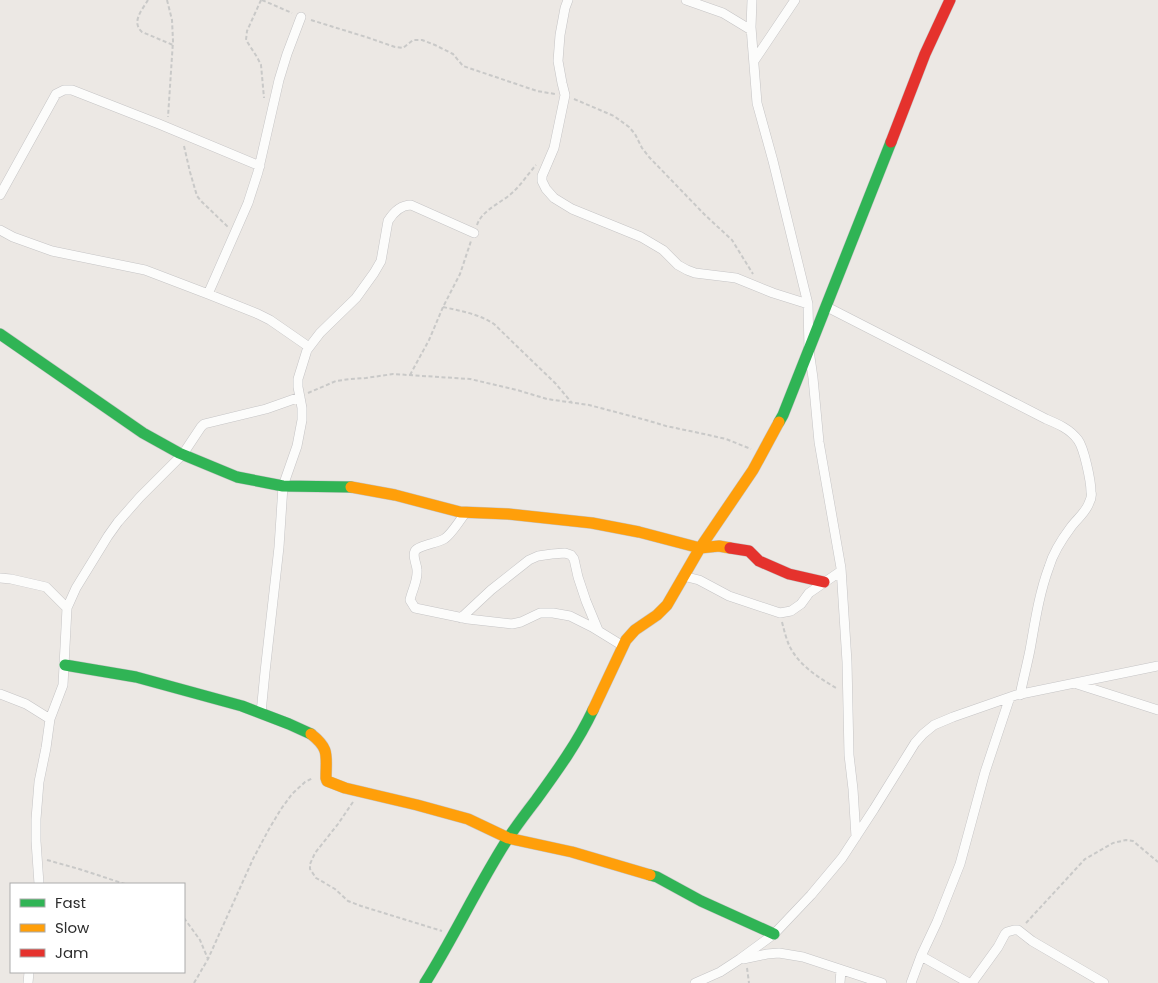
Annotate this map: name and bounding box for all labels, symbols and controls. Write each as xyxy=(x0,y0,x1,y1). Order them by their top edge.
legend xyxy=(10,883,185,973)
text: Fast xyxy=(55,892,86,913)
text: Slow xyxy=(55,917,90,938)
text: Jam xyxy=(55,942,89,963)

